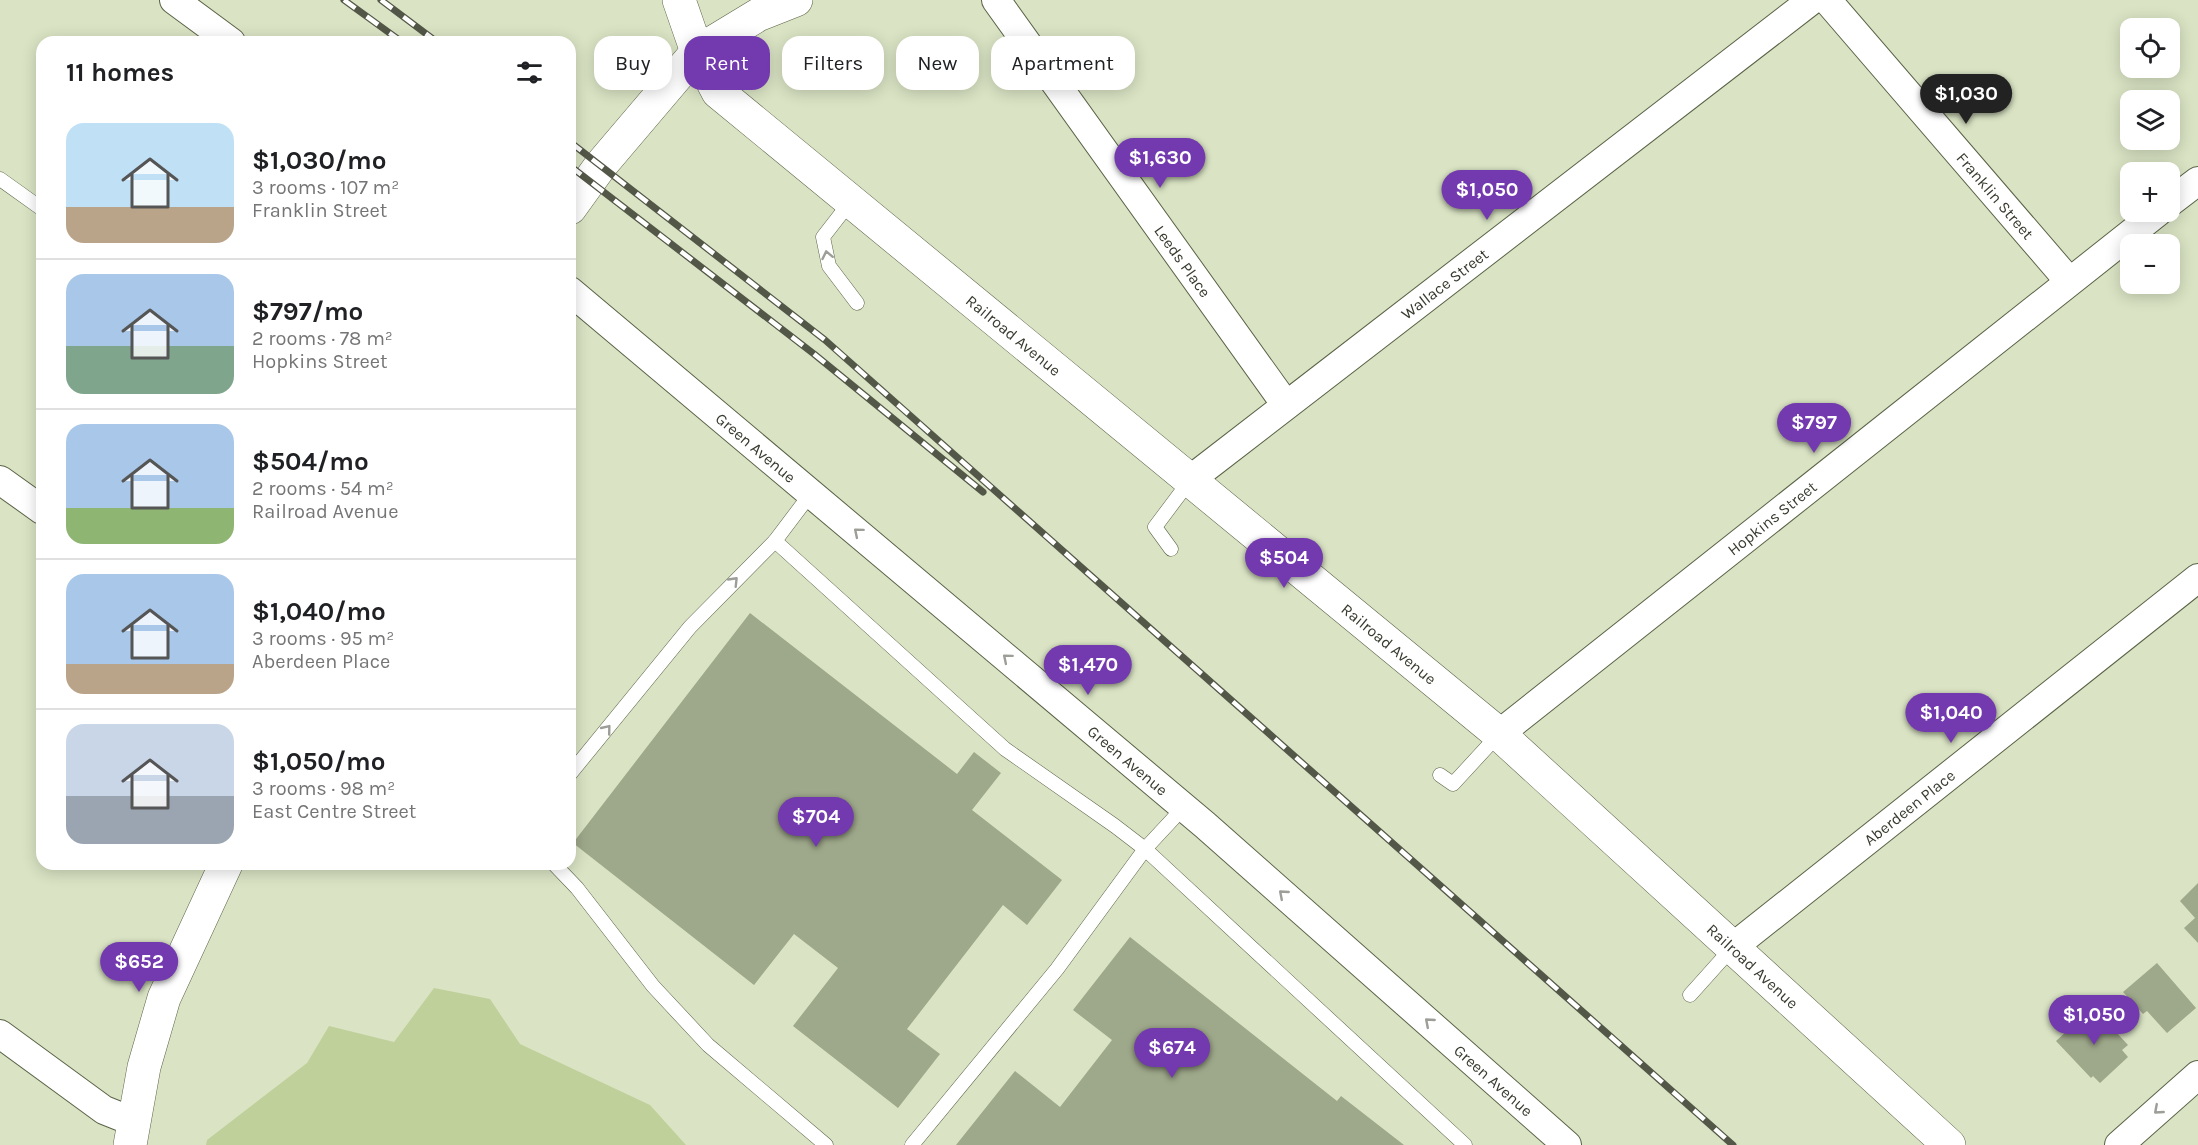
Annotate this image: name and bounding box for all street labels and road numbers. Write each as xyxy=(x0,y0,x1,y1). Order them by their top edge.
street label: Franklin Street xyxy=(1953,148,2038,243)
street label: Leeds Place xyxy=(1151,221,1215,301)
street label: Wallace Street xyxy=(1397,244,1492,323)
street label: Railroad Avenue xyxy=(962,291,1065,380)
street label: Green Avenue xyxy=(712,408,800,486)
street label: Hopkins Street xyxy=(1723,477,1820,559)
street label: Railroad Avenue xyxy=(1338,599,1440,688)
street label: Green Avenue xyxy=(1084,721,1172,799)
street label: Aberdeen Place xyxy=(1860,765,1959,849)
street label: Railroad Avenue xyxy=(1703,919,1803,1012)
street label: Green Avenue xyxy=(1450,1040,1537,1120)

